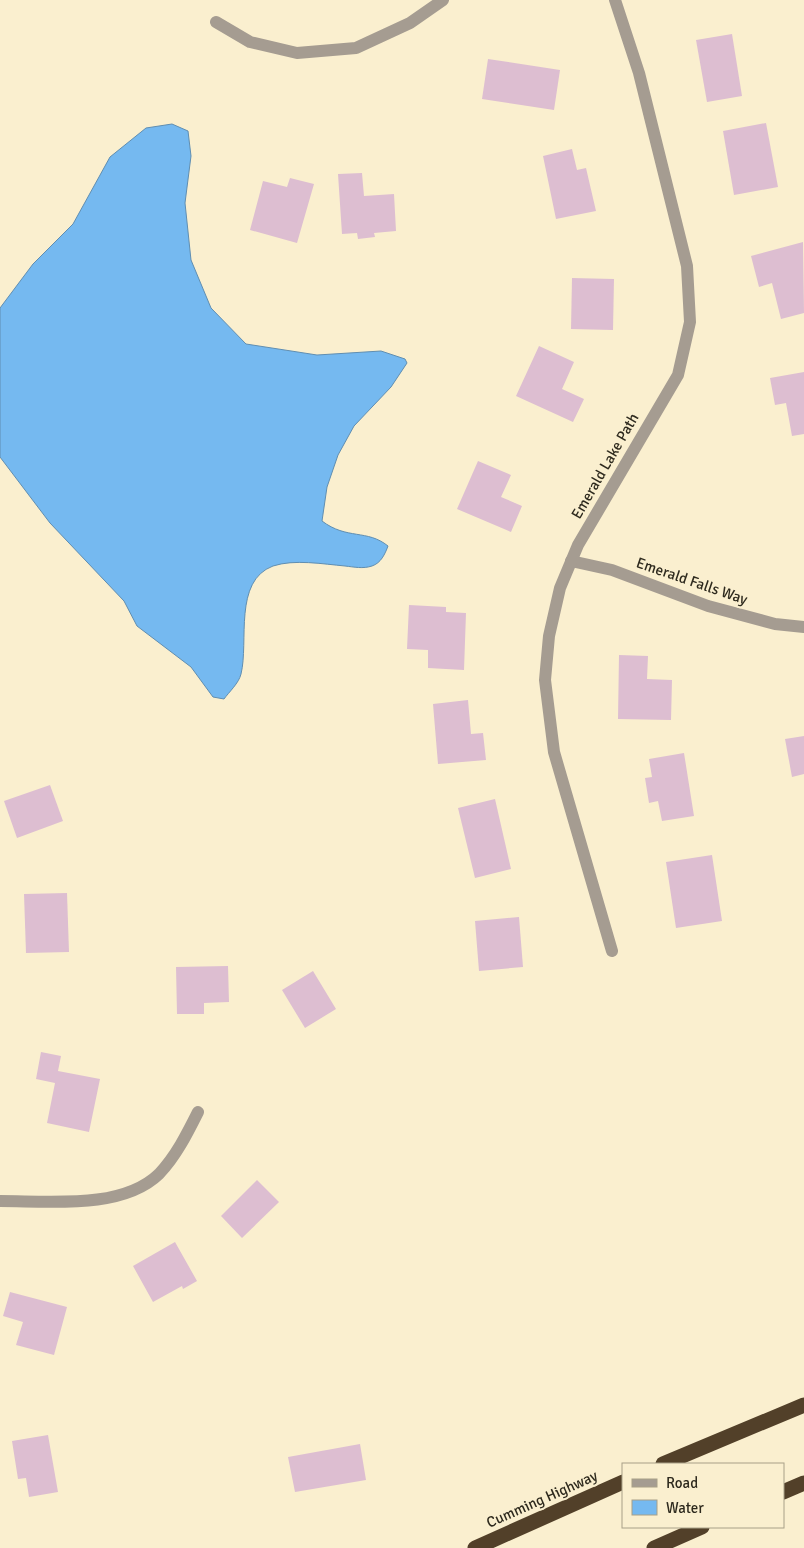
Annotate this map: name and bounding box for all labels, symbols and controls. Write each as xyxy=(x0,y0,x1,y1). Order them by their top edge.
street label: Emerald Lake Path xyxy=(567,410,643,522)
street label: Emerald Falls Way xyxy=(634,554,750,608)
legend xyxy=(622,1463,784,1528)
street label: Cumming Highway xyxy=(484,1466,600,1532)
text: Road xyxy=(666,1474,698,1492)
text: Water xyxy=(666,1499,704,1517)

